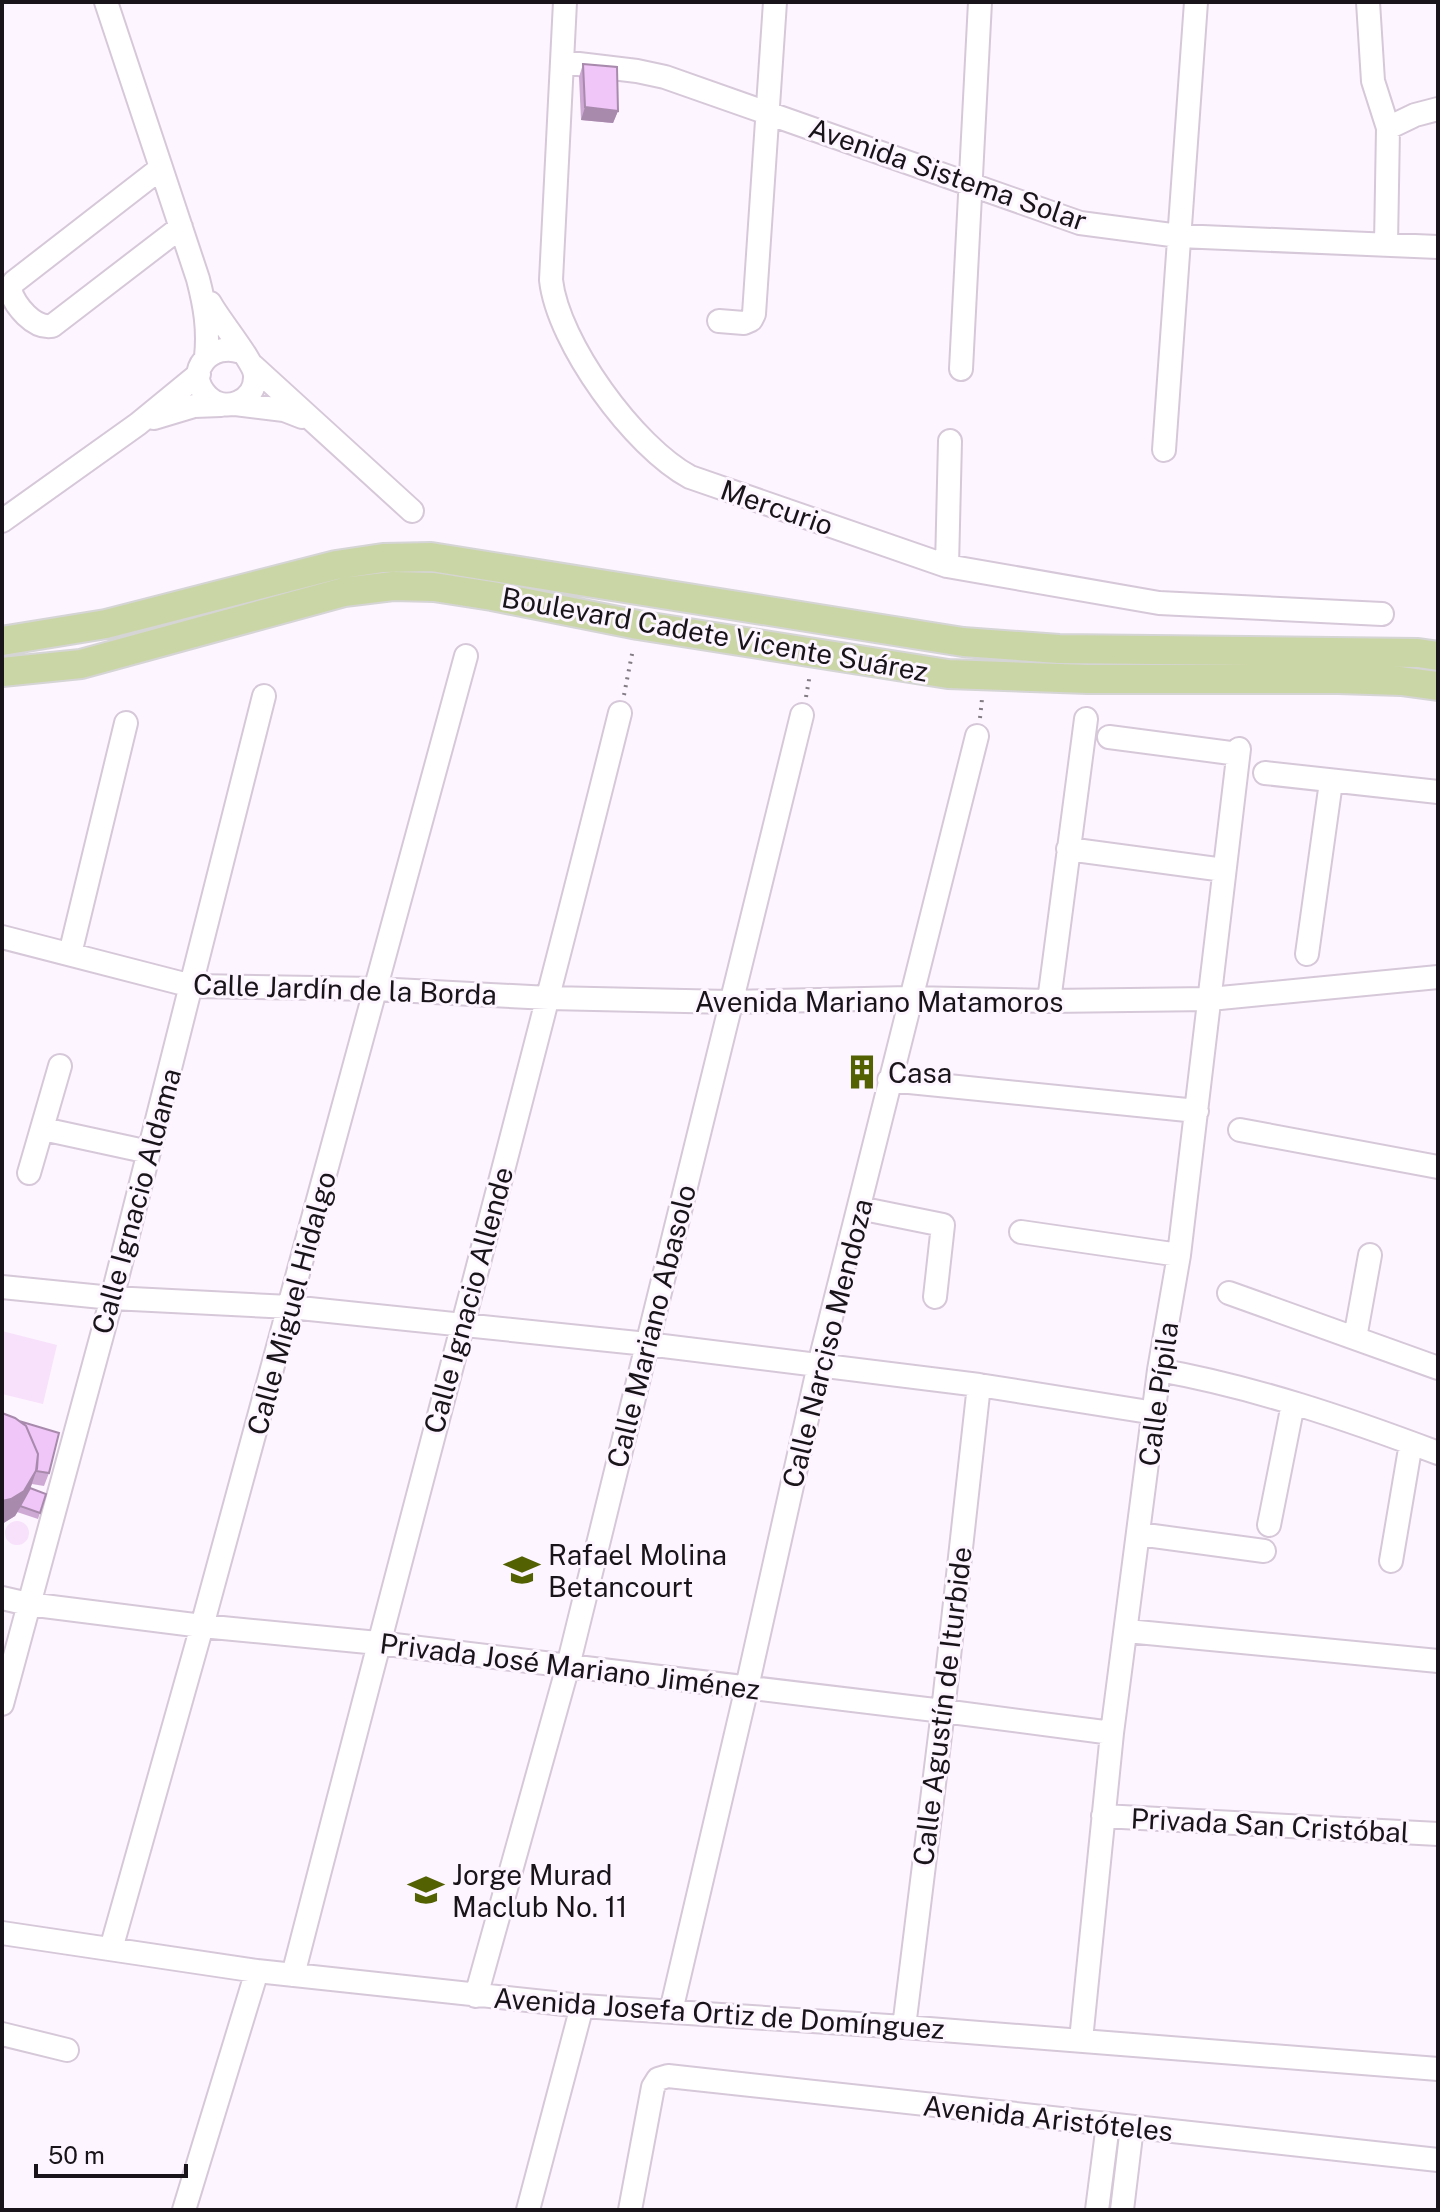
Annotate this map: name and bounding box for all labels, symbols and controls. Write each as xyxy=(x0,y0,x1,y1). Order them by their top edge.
street label: Avenida Sistema Solar xyxy=(805,111,1091,237)
street label: Mercurio xyxy=(717,472,837,542)
street label: Boulevard Cadete Vicente Suárez xyxy=(499,580,931,688)
street label: Calle Jardín de la Borda xyxy=(193,967,497,1011)
street label: Avenida Mariano Matamoros xyxy=(695,985,1063,1018)
building icon: Casa xyxy=(843,1053,881,1091)
place label: Casa xyxy=(888,1056,952,1089)
street label: Calle Ignacio Aldama xyxy=(85,1065,187,1337)
street label: Calle Ignacio Allende xyxy=(417,1163,519,1437)
street label: Calle Miguel Hidalgo xyxy=(240,1168,342,1438)
street label: Calle Mariano Abasolo xyxy=(600,1181,702,1471)
street label: Calle Narciso Mendoza xyxy=(775,1195,879,1491)
street label: Calle Pípila xyxy=(1132,1320,1184,1468)
place label: Rafael Molina Betancourt xyxy=(548,1538,727,1603)
street label: Calle Agustín de Iturbide xyxy=(906,1545,978,1867)
school or university icon: Rafael Molina Betancourt xyxy=(503,1551,541,1589)
street label: Privada José Mariano Jiménez xyxy=(378,1626,762,1706)
street label: Privada San Cristóbal xyxy=(1130,1801,1410,1849)
place label: Jorge Murad Maclub No. 11 xyxy=(452,1858,627,1923)
school or university icon: Jorge Murad Maclub No. 11 xyxy=(407,1871,445,1909)
street label: Avenida Josefa Ortiz de Domínguez xyxy=(492,1981,946,2045)
street label: Avenida Aristóteles xyxy=(921,2088,1175,2148)
scale bar xyxy=(36,2128,186,2178)
text: 50 m xyxy=(48,2141,105,2169)

